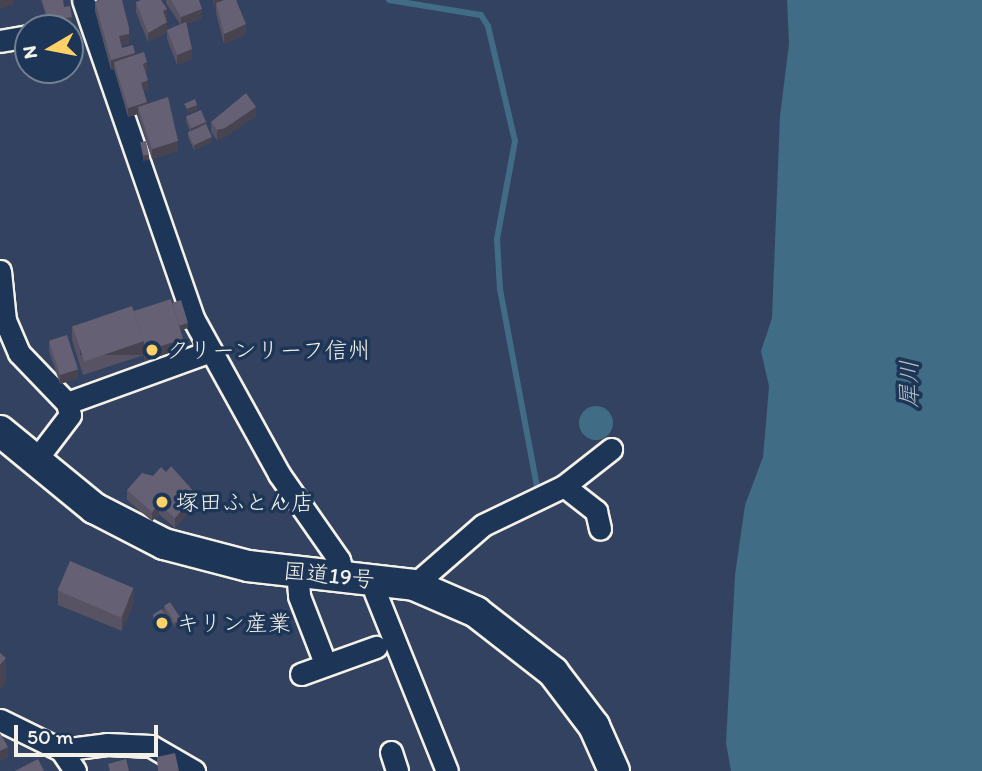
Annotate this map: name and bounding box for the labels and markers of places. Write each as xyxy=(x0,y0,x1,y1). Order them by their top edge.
place label: クリーンリーフ信州 xyxy=(166,336,373,364)
marker: クリーンリーフ信州 xyxy=(144,342,160,358)
place label: 塚田ふとん店 xyxy=(176,488,314,516)
marker: 塚田ふとん店 xyxy=(154,494,170,510)
place label: キリン産業 xyxy=(176,609,291,637)
marker: キリン産業 xyxy=(154,615,170,631)

